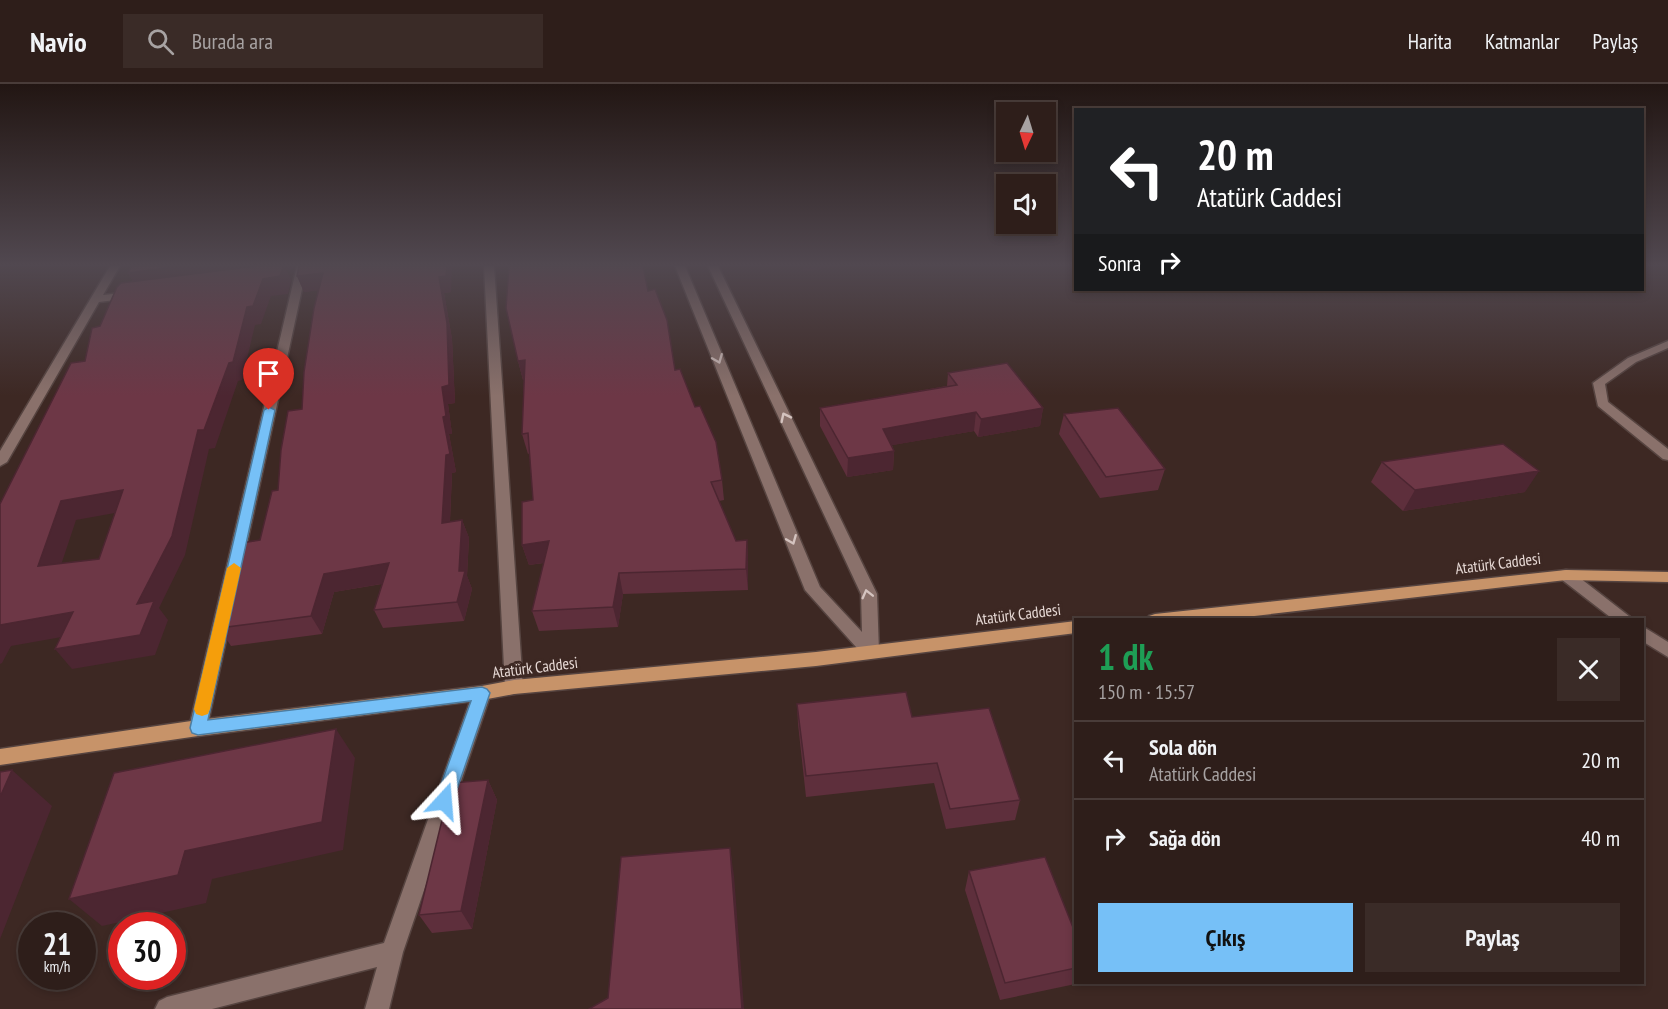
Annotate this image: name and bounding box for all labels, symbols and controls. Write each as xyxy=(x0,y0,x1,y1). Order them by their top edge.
search box xyxy=(123,14,543,68)
text: Navio xyxy=(30,23,87,60)
icon: search xyxy=(144,25,177,58)
text: Burada ara xyxy=(192,27,273,55)
text: Harita xyxy=(1408,28,1452,55)
text: Katmanlar xyxy=(1485,28,1559,55)
text: Paylaş xyxy=(1592,28,1638,55)
north arrow xyxy=(996,102,1056,162)
map controls xyxy=(996,102,1056,234)
text: 20 m xyxy=(1197,127,1274,182)
icon: left xyxy=(1098,132,1176,210)
button: sound xyxy=(996,174,1056,234)
text: Atatürk Caddesi xyxy=(1197,180,1342,214)
icon: right xyxy=(1153,246,1186,279)
text: Sonra xyxy=(1098,249,1141,277)
pin xyxy=(243,348,294,410)
one-way arrow xyxy=(711,353,723,364)
icon: arrive xyxy=(252,357,285,390)
one-way arrow xyxy=(781,413,793,424)
one-way arrow xyxy=(785,533,797,544)
street label: Atatürk Caddesi xyxy=(1454,548,1542,578)
one-way arrow xyxy=(862,589,875,599)
street label: Atatürk Caddesi xyxy=(974,599,1062,629)
text: 1 dk xyxy=(1098,633,1153,680)
button: close xyxy=(1557,638,1620,701)
street label: Atatürk Caddesi xyxy=(491,652,579,682)
text: 150 m · 15:57 xyxy=(1098,679,1195,705)
text: Sola dön xyxy=(1149,733,1217,761)
icon: left xyxy=(1098,744,1131,777)
text: 20 m xyxy=(1581,746,1620,774)
text: Atatürk Caddesi xyxy=(1149,761,1256,787)
position arrow xyxy=(412,769,476,833)
icon: right xyxy=(1098,822,1131,855)
text: Sağa dön xyxy=(1149,824,1221,852)
text: 40 m xyxy=(1581,824,1620,852)
button: Çıkış xyxy=(1098,903,1353,972)
button: Paylaş xyxy=(1365,903,1620,972)
speed limit sign: 30 xyxy=(108,912,186,990)
text: 21 xyxy=(43,924,71,963)
text: km/h xyxy=(44,957,70,976)

